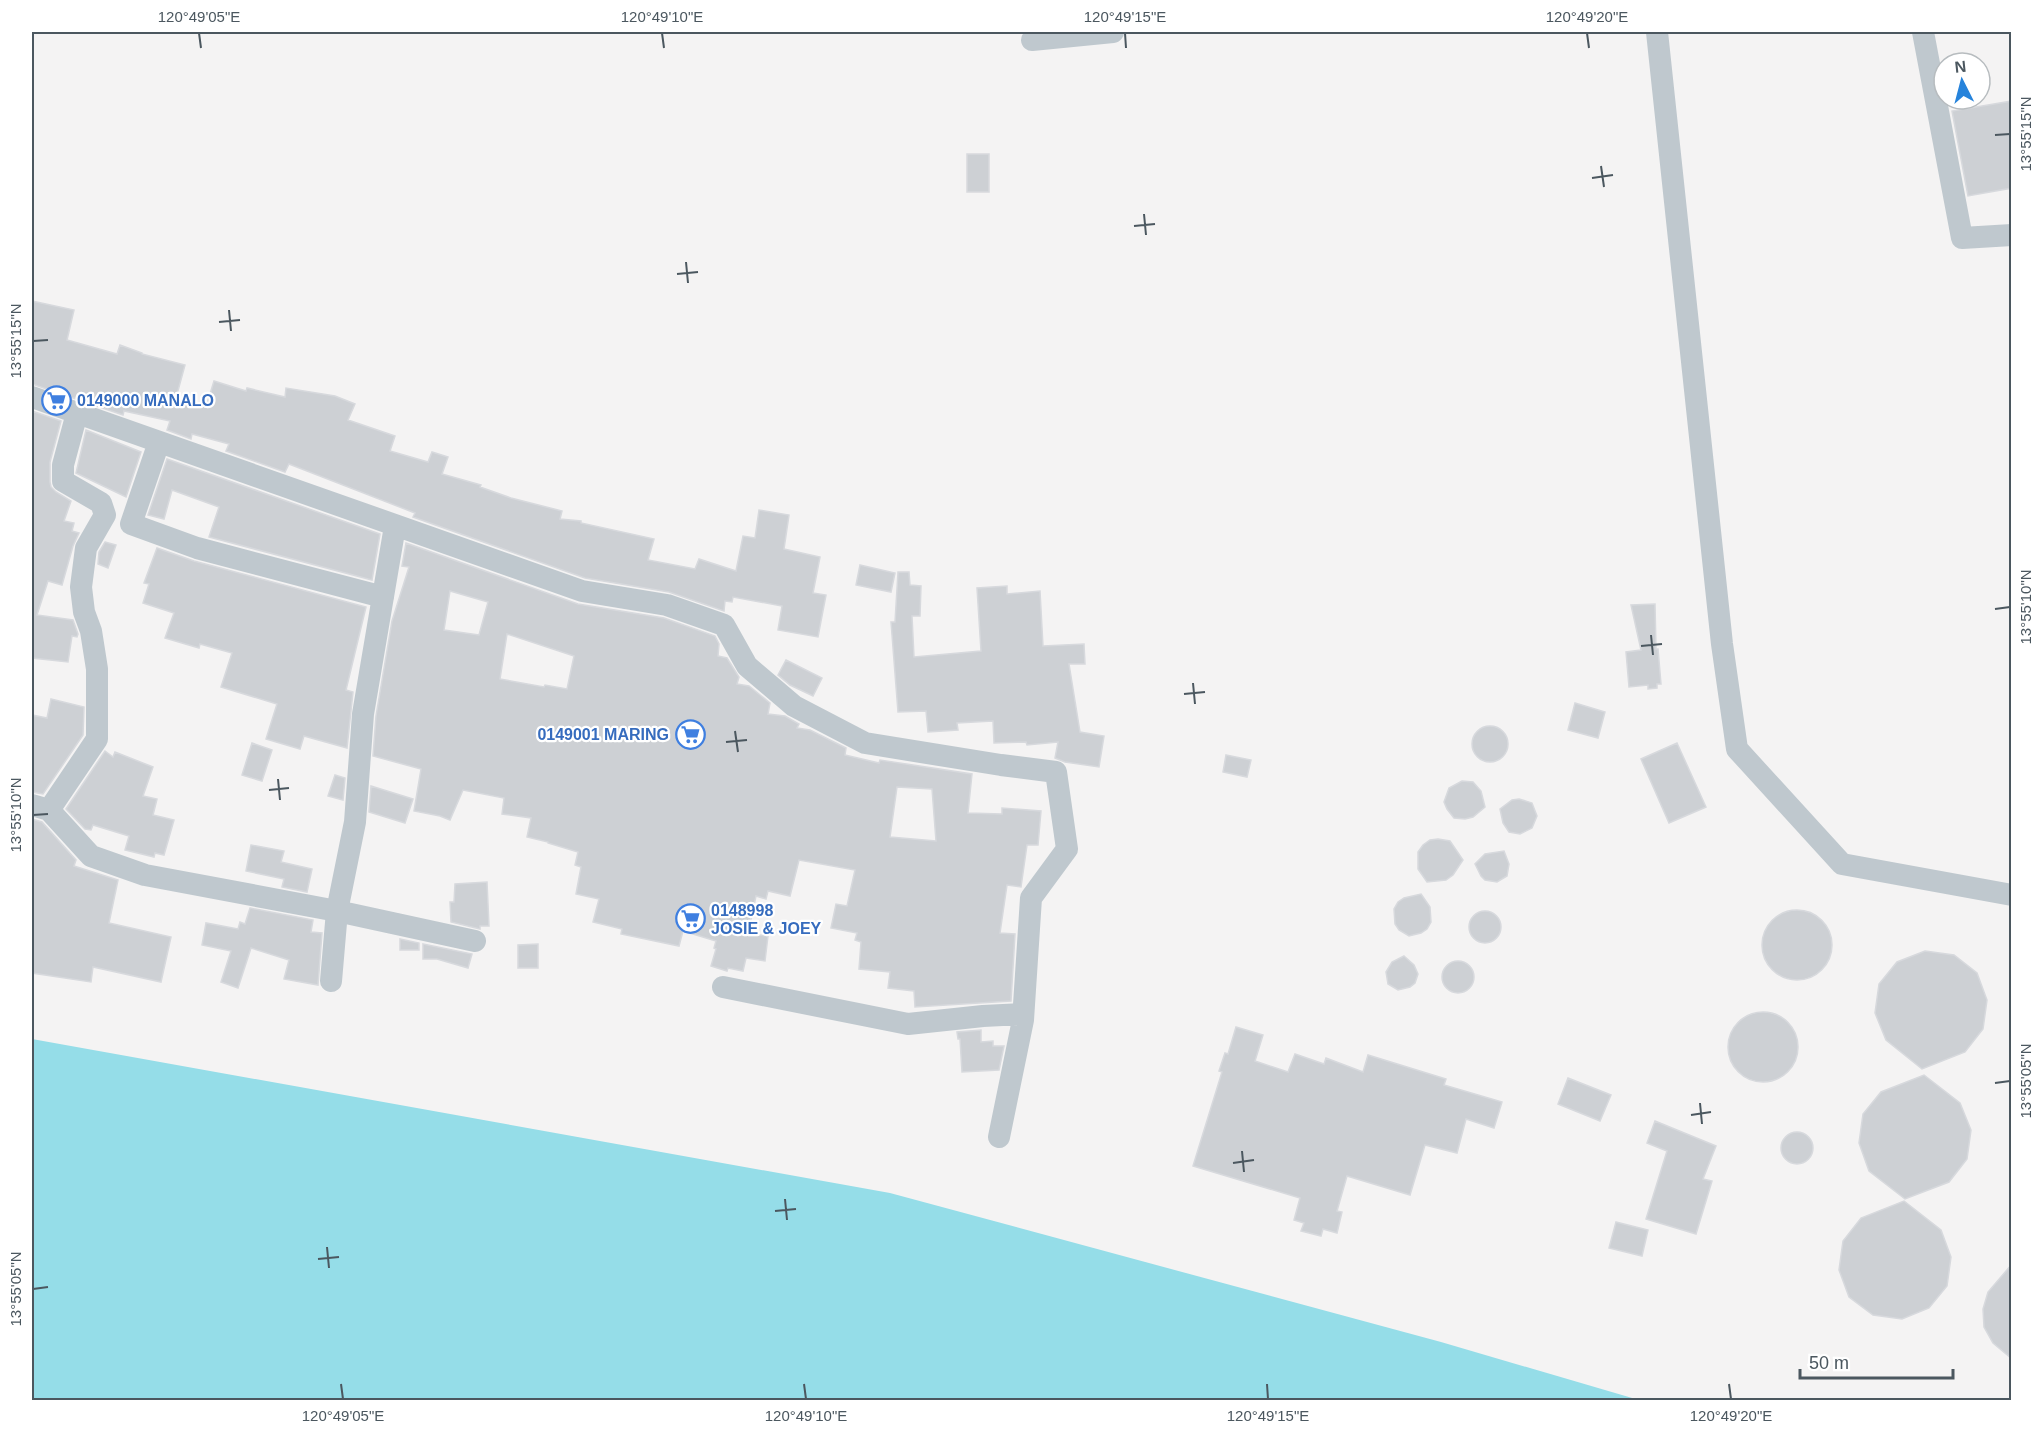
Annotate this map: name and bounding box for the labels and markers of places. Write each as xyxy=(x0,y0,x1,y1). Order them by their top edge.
supermarket icon: 0149000 MANALO xyxy=(40,384,72,416)
place label: 0149000 MANALO xyxy=(77,392,214,409)
supermarket icon: 0149001 MARING xyxy=(674,718,706,750)
place label: 0149001 MARING xyxy=(537,726,669,743)
place label: 0148998 JOSIE & JOEY xyxy=(711,902,822,937)
supermarket icon: 0148998 JOSIE & JOEY xyxy=(674,903,706,935)

